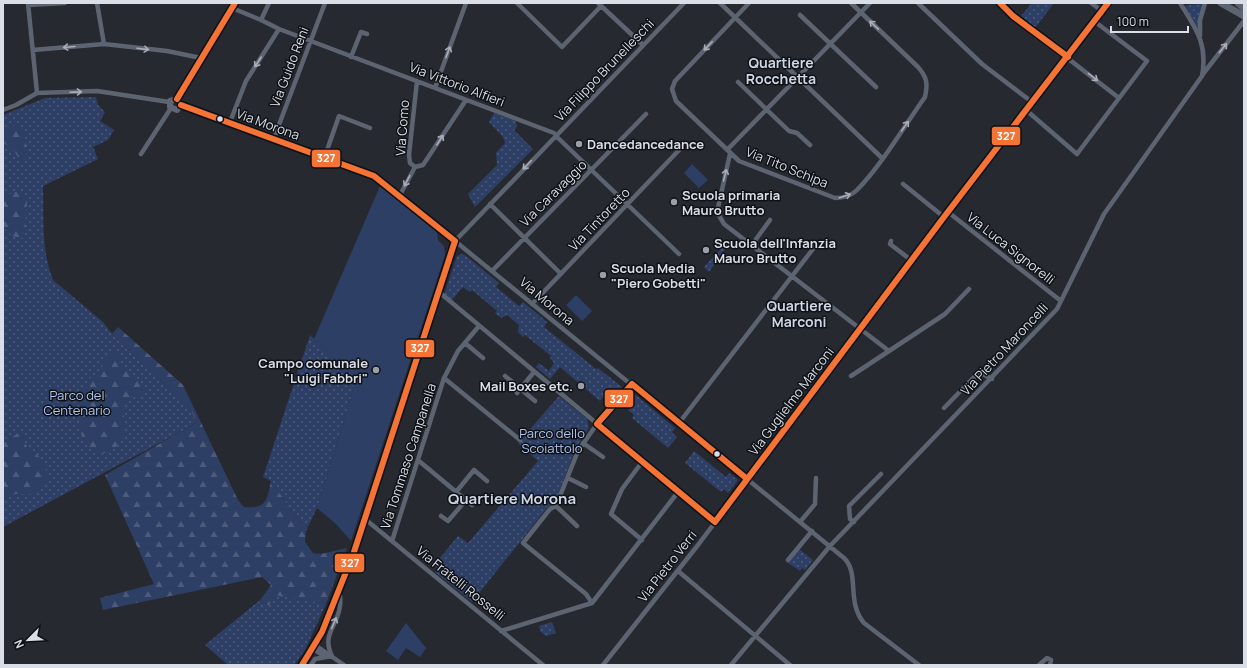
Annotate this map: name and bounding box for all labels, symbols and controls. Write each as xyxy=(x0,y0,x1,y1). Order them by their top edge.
scale bar xyxy=(1111,8,1188,34)
text: 100 m xyxy=(1117,13,1149,30)
street label: Via Filippo Brunelleschi xyxy=(550,15,658,125)
one-way arrow xyxy=(869,21,879,30)
street label: Via Guido Reni xyxy=(265,24,313,110)
one-way arrow xyxy=(703,41,713,51)
one-way arrow xyxy=(1219,43,1227,54)
one-way arrow xyxy=(63,44,76,51)
one-way arrow xyxy=(136,45,149,52)
one-way arrow xyxy=(445,45,452,58)
district label: Quartiere Rocchetta xyxy=(746,53,816,88)
one-way arrow xyxy=(254,56,262,67)
street label: Via Vittorio Alfieri xyxy=(407,58,507,110)
one-way arrow xyxy=(1088,73,1099,82)
one-way arrow xyxy=(69,88,82,95)
street label: Via Como xyxy=(391,99,413,157)
street label: Via Morona xyxy=(234,104,302,144)
unlabelled marker xyxy=(215,114,225,124)
one-way arrow xyxy=(900,121,909,132)
line badge: 327 xyxy=(991,126,1021,146)
text: 327 xyxy=(997,128,1016,143)
one-way arrow xyxy=(436,135,444,146)
place label: Dancedancedance xyxy=(587,135,704,153)
marker: Dancedancedance xyxy=(574,139,584,149)
street label: Via Tito Schipa xyxy=(743,142,831,192)
line badge: 327 xyxy=(311,149,341,168)
text: 327 xyxy=(317,150,336,165)
street label: Via Caravaggio xyxy=(516,155,591,230)
one-way arrow xyxy=(523,160,532,170)
one-way arrow xyxy=(721,169,729,182)
one-way arrow xyxy=(403,175,411,187)
street label: Via Tintoretto xyxy=(564,183,634,254)
place label: Scuola primaria Mauro Brutto xyxy=(682,186,780,219)
one-way arrow xyxy=(839,192,852,199)
marker: Scuola primaria Mauro Brutto xyxy=(669,197,679,207)
street label: Via Luca Signorelli xyxy=(963,208,1059,288)
place label: Scuola dell'Infanzia Mauro Brutto xyxy=(714,234,836,267)
marker: Scuola dell'Infanzia Mauro Brutto xyxy=(701,245,711,255)
place label: Scuola Media "Piero Gobetti" xyxy=(611,259,706,292)
marker: Scuola Media "Piero Gobetti" xyxy=(598,270,608,280)
street label: Via Morona xyxy=(516,273,578,329)
district label: Quartiere Marconi xyxy=(766,296,832,331)
street label: Via Pietro Maroncelli xyxy=(956,299,1052,399)
line badge: 327 xyxy=(405,339,435,358)
text: 327 xyxy=(411,340,430,355)
street label: Via Guglielmo Marconi xyxy=(744,343,838,459)
place label: Campo comunale "Luigi Fabbri" xyxy=(258,354,368,387)
marker: Campo comunale "Luigi Fabbri" xyxy=(371,365,381,375)
place label: Mail Boxes etc. xyxy=(480,377,573,395)
street label: Via Tommaso Campanella xyxy=(376,381,440,531)
marker: Mail Boxes etc. xyxy=(576,381,586,391)
park label: Parco del Centenario xyxy=(43,386,111,419)
line badge: 327 xyxy=(604,389,634,408)
text: 327 xyxy=(610,391,629,406)
park label: Parco dello Scoiattolo xyxy=(519,424,585,457)
unlabelled marker xyxy=(712,449,722,459)
district label: Quartiere Morona xyxy=(448,488,576,509)
street label: Via Pietro Verri xyxy=(633,527,701,605)
street label: Via Fratelli Rosselli xyxy=(413,542,509,624)
line badge: 327 xyxy=(334,553,365,573)
text: 327 xyxy=(341,555,360,570)
one-way arrow xyxy=(331,618,338,630)
north arrow xyxy=(8,620,48,660)
text: N xyxy=(10,638,27,651)

